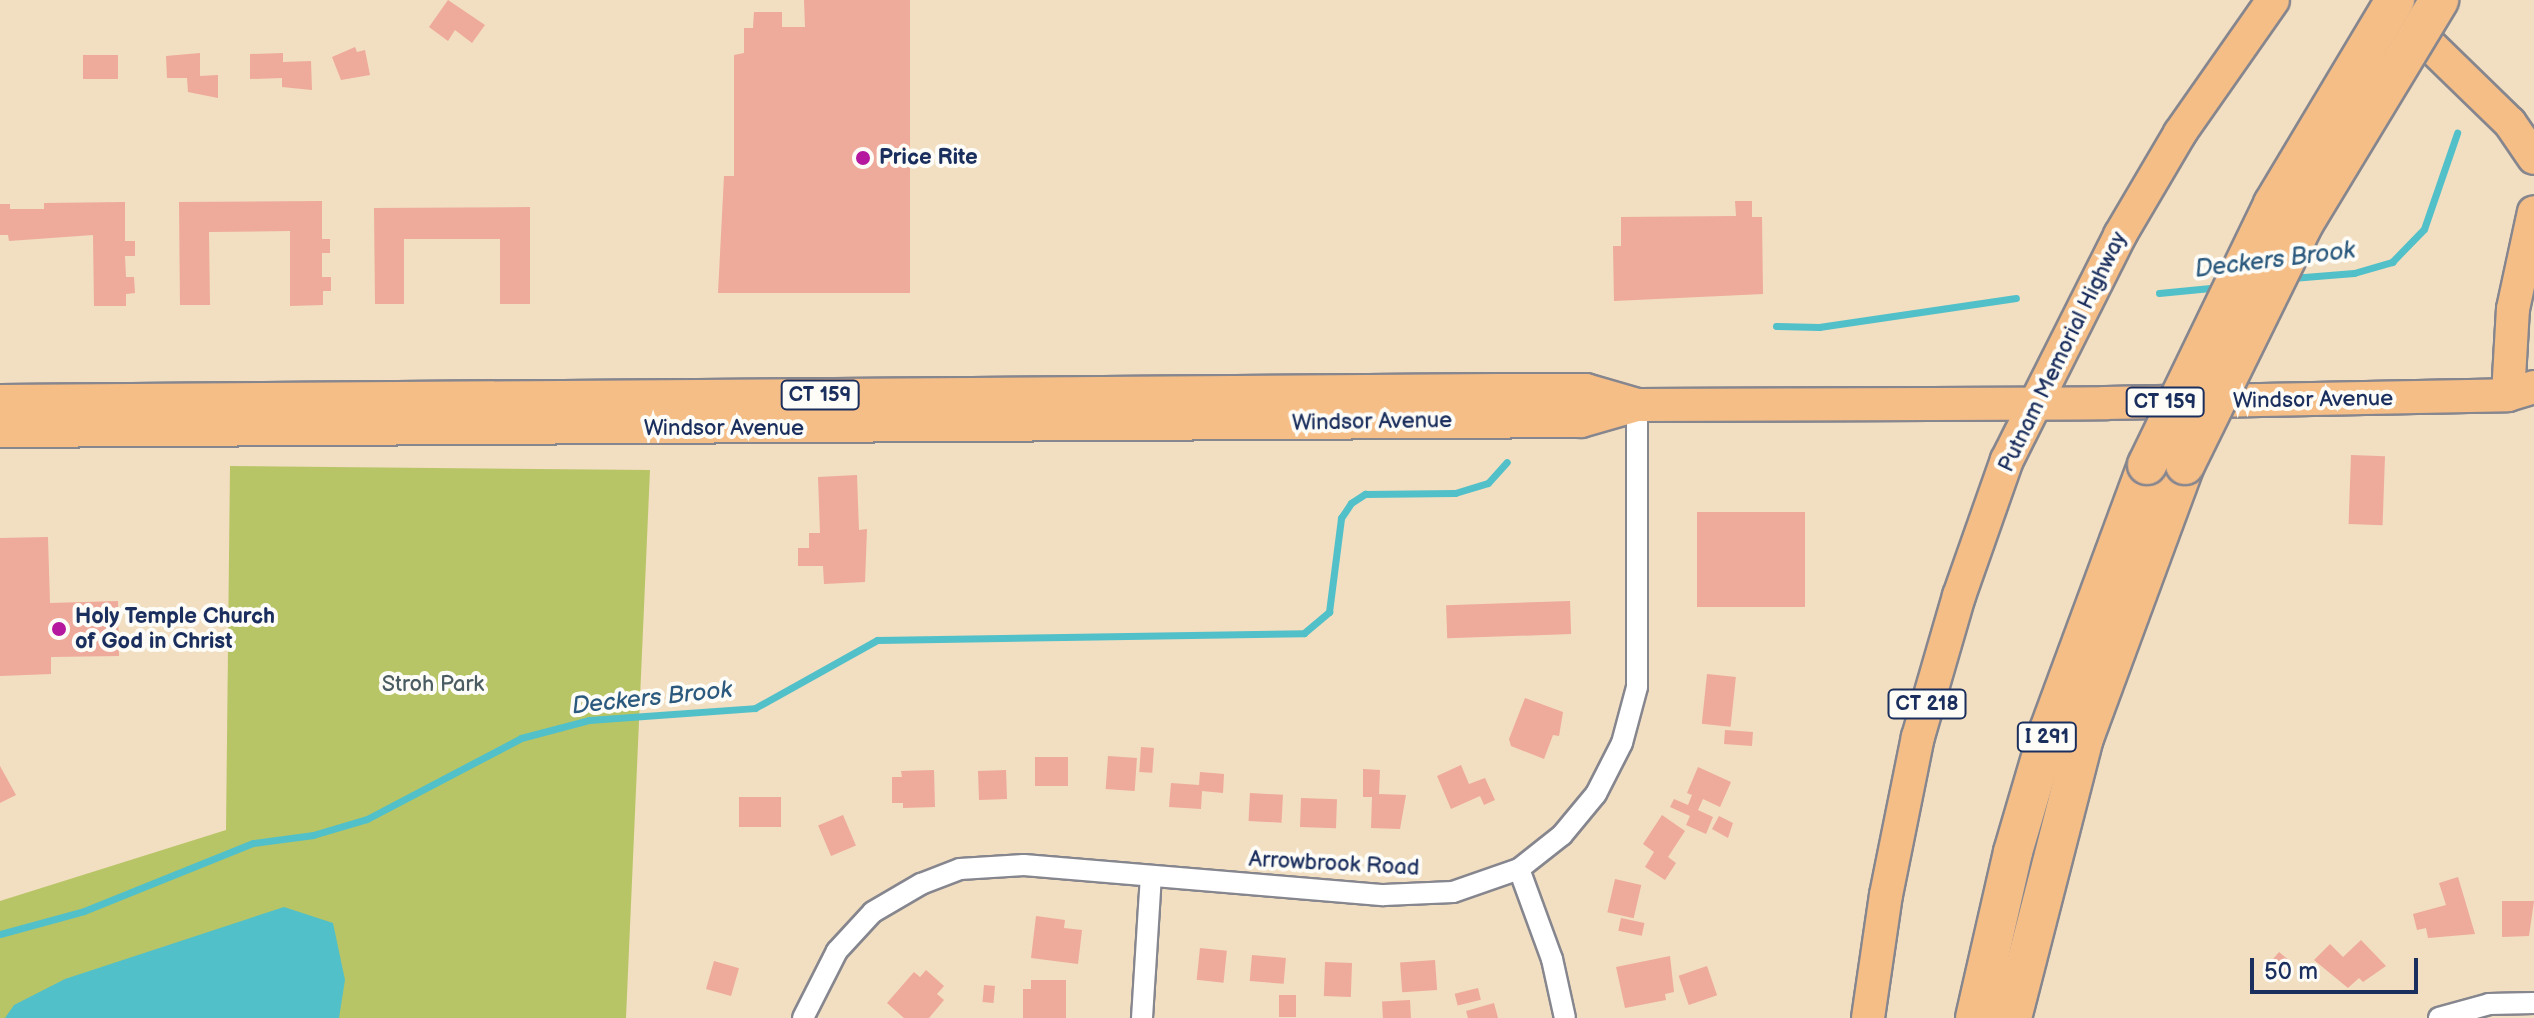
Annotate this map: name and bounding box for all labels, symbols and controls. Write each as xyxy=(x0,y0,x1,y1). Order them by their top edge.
place label: Price Rite xyxy=(879,145,978,171)
marker: Price Rite xyxy=(854,149,872,167)
street label: Putnam Memorial Highway xyxy=(1993,228,2133,476)
water label: Deckers Brook xyxy=(2193,236,2357,284)
road number: CT 159 xyxy=(780,379,860,411)
street label: Windsor Avenue xyxy=(2233,385,2393,415)
road number: CT 159 xyxy=(2125,386,2205,418)
street label: Windsor Avenue xyxy=(1292,407,1452,437)
street label: Windsor Avenue xyxy=(644,416,804,442)
place label: Holy Temple Church of God in Christ xyxy=(75,603,276,654)
marker: Holy Temple Church of God in Christ xyxy=(50,620,68,638)
park label: Stroh Park xyxy=(382,672,484,698)
water label: Deckers Brook xyxy=(570,675,734,721)
road number: CT 218 xyxy=(1887,688,1967,720)
road number: I 291 xyxy=(2015,721,2079,753)
street label: Arrowbrook Road xyxy=(1248,846,1420,882)
scale bar xyxy=(2254,942,2422,992)
text: 50 m xyxy=(2264,957,2318,986)

